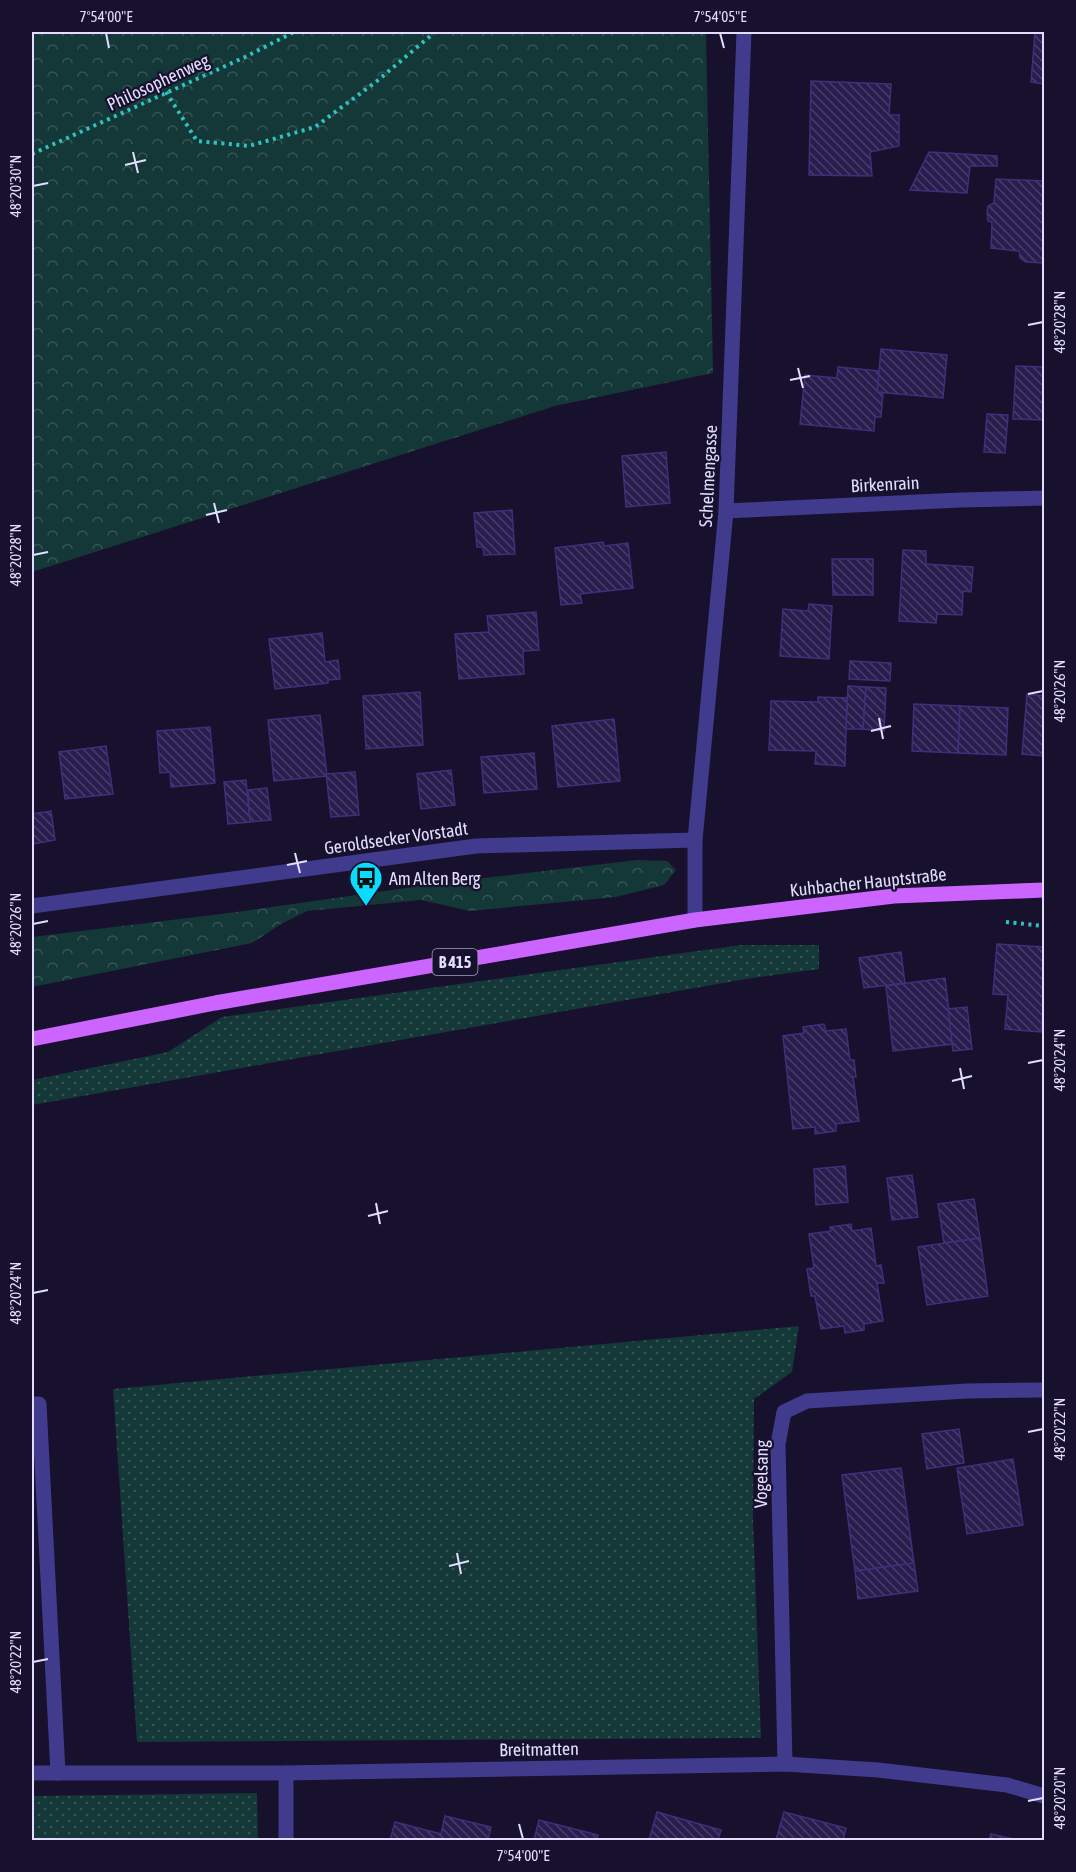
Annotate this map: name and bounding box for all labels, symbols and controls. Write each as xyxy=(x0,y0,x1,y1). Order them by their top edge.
text: 7°54'00"E xyxy=(79,8,133,25)
text: 7°54'05"E xyxy=(693,8,747,25)
street label: Philosophenweg xyxy=(104,49,213,115)
text: 48°20'30"N xyxy=(7,155,24,217)
text: 48°20'28"N xyxy=(1051,291,1068,353)
street label: Schelmengasse xyxy=(695,424,721,528)
street label: Birkenrain xyxy=(850,472,920,496)
text: 48°20'28"N xyxy=(7,524,24,586)
text: 48°20'26"N xyxy=(1051,660,1068,722)
street label: Geroldsecker Vorstadt xyxy=(323,818,469,858)
bus stop icon: Am Alten Berg xyxy=(348,860,384,907)
street label: Kuhbacher Hauptstraße xyxy=(789,863,947,901)
place label: Am Alten Berg xyxy=(389,868,481,889)
text: 48°20'26"N xyxy=(7,893,24,955)
road number: B 415 xyxy=(432,949,478,975)
text: 48°20'24"N xyxy=(1051,1029,1068,1091)
text: 48°20'24"N xyxy=(7,1262,24,1324)
text: 48°20'22"N xyxy=(1051,1398,1068,1460)
street label: Vogelsang xyxy=(750,1439,772,1508)
text: 48°20'22"N xyxy=(7,1631,24,1693)
street label: Breitmatten xyxy=(499,1738,579,1760)
text: 48°20'20"N xyxy=(1051,1767,1068,1829)
text: 7°54'00"E xyxy=(496,1847,550,1864)

